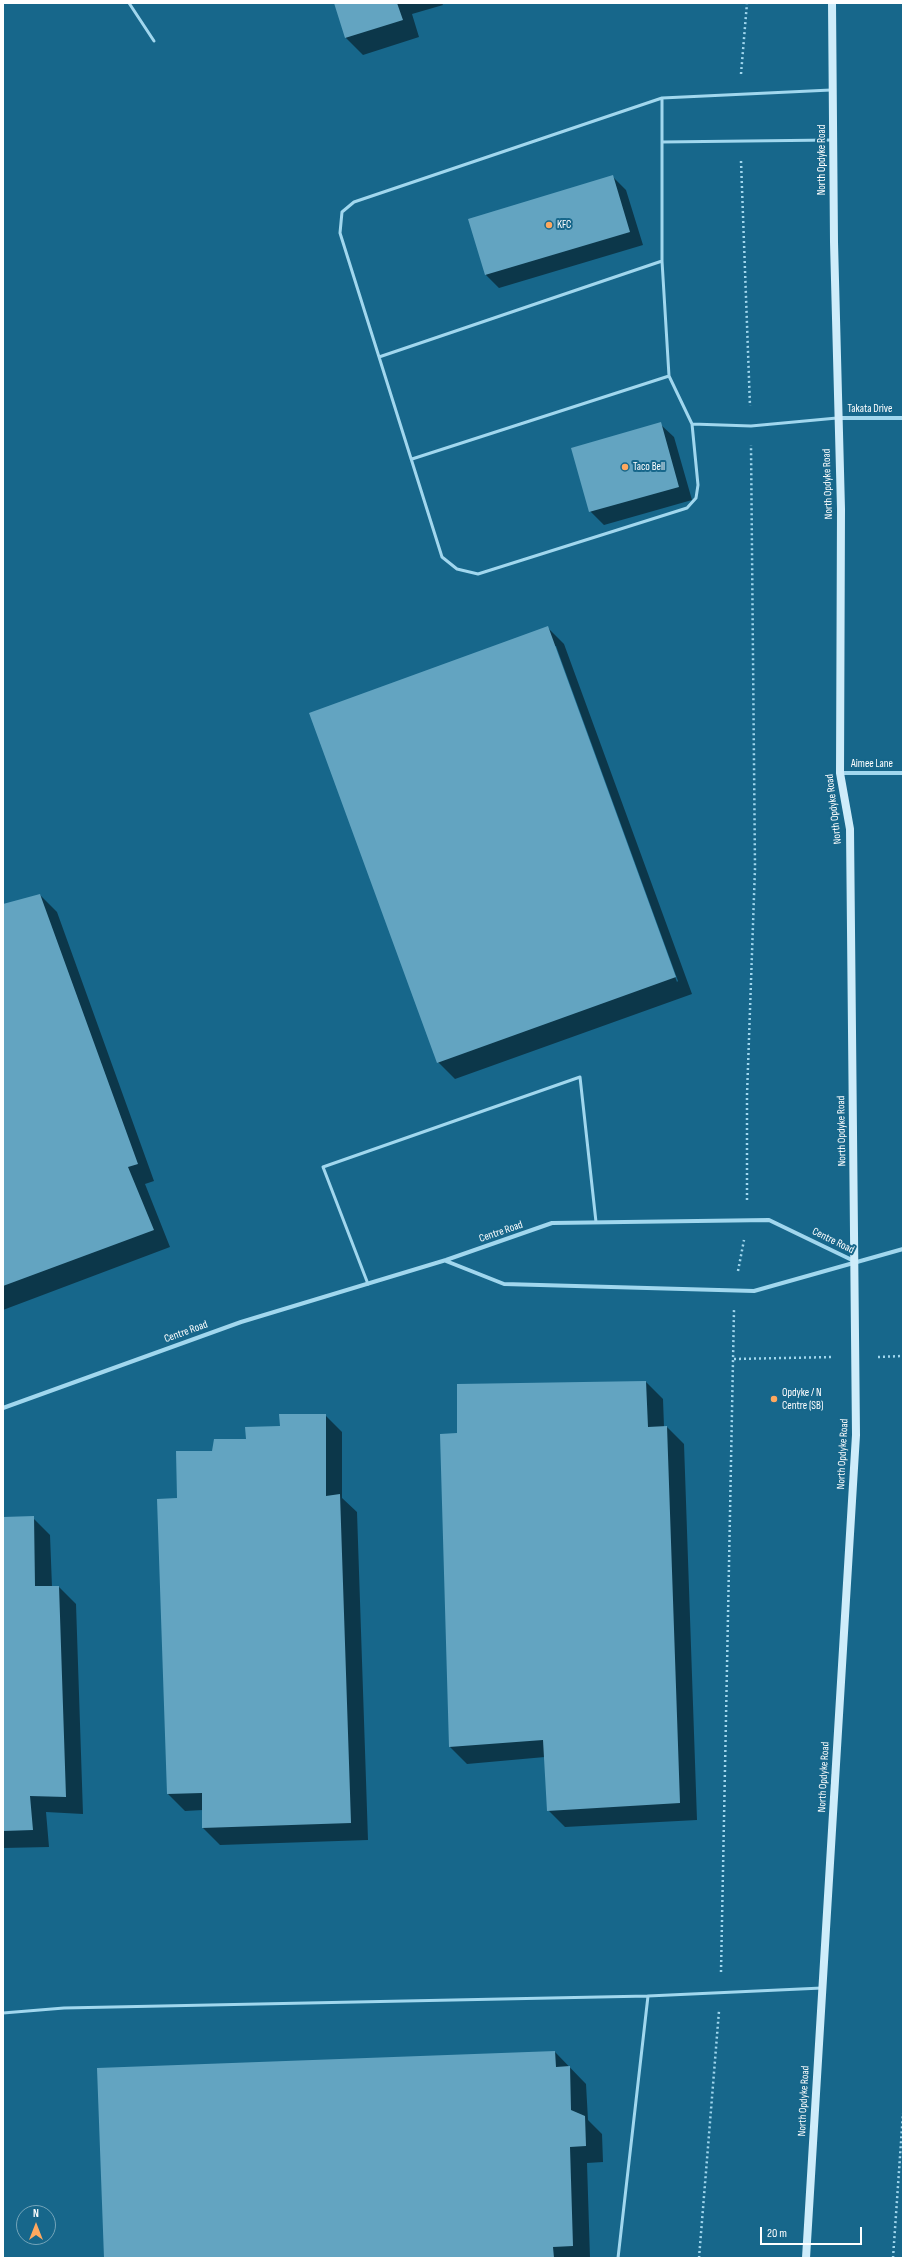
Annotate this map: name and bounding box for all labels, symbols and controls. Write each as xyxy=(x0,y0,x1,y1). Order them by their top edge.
street label: North Opdyke Road xyxy=(815,125,829,195)
place label: KFC xyxy=(557,218,571,232)
marker: KFC xyxy=(544,220,554,230)
street label: Takata Drive xyxy=(848,402,892,416)
street label: North Opdyke Road xyxy=(820,448,836,520)
place label: Taco Bell xyxy=(633,460,665,474)
marker: Taco Bell xyxy=(620,462,630,472)
street label: Aimee Lane xyxy=(851,757,893,771)
street label: North Opdyke Road xyxy=(823,773,845,845)
street label: North Opdyke Road xyxy=(835,1096,849,1166)
street label: Centre Road xyxy=(477,1218,525,1246)
street label: Centre Road xyxy=(810,1225,856,1257)
street label: Centre Road xyxy=(162,1318,210,1346)
place label: Opdyke / N Centre (SB) xyxy=(782,1386,823,1412)
marker: Opdyke / N Centre (SB) xyxy=(769,1394,779,1404)
street label: North Opdyke Road xyxy=(835,1418,851,1490)
street label: North Opdyke Road xyxy=(816,1741,832,1813)
street label: North Opdyke Road xyxy=(796,2065,812,2137)
north arrow xyxy=(16,2205,56,2245)
text: N xyxy=(33,2207,39,2220)
scale bar xyxy=(762,2219,864,2245)
text: 20 m xyxy=(767,2226,787,2241)

